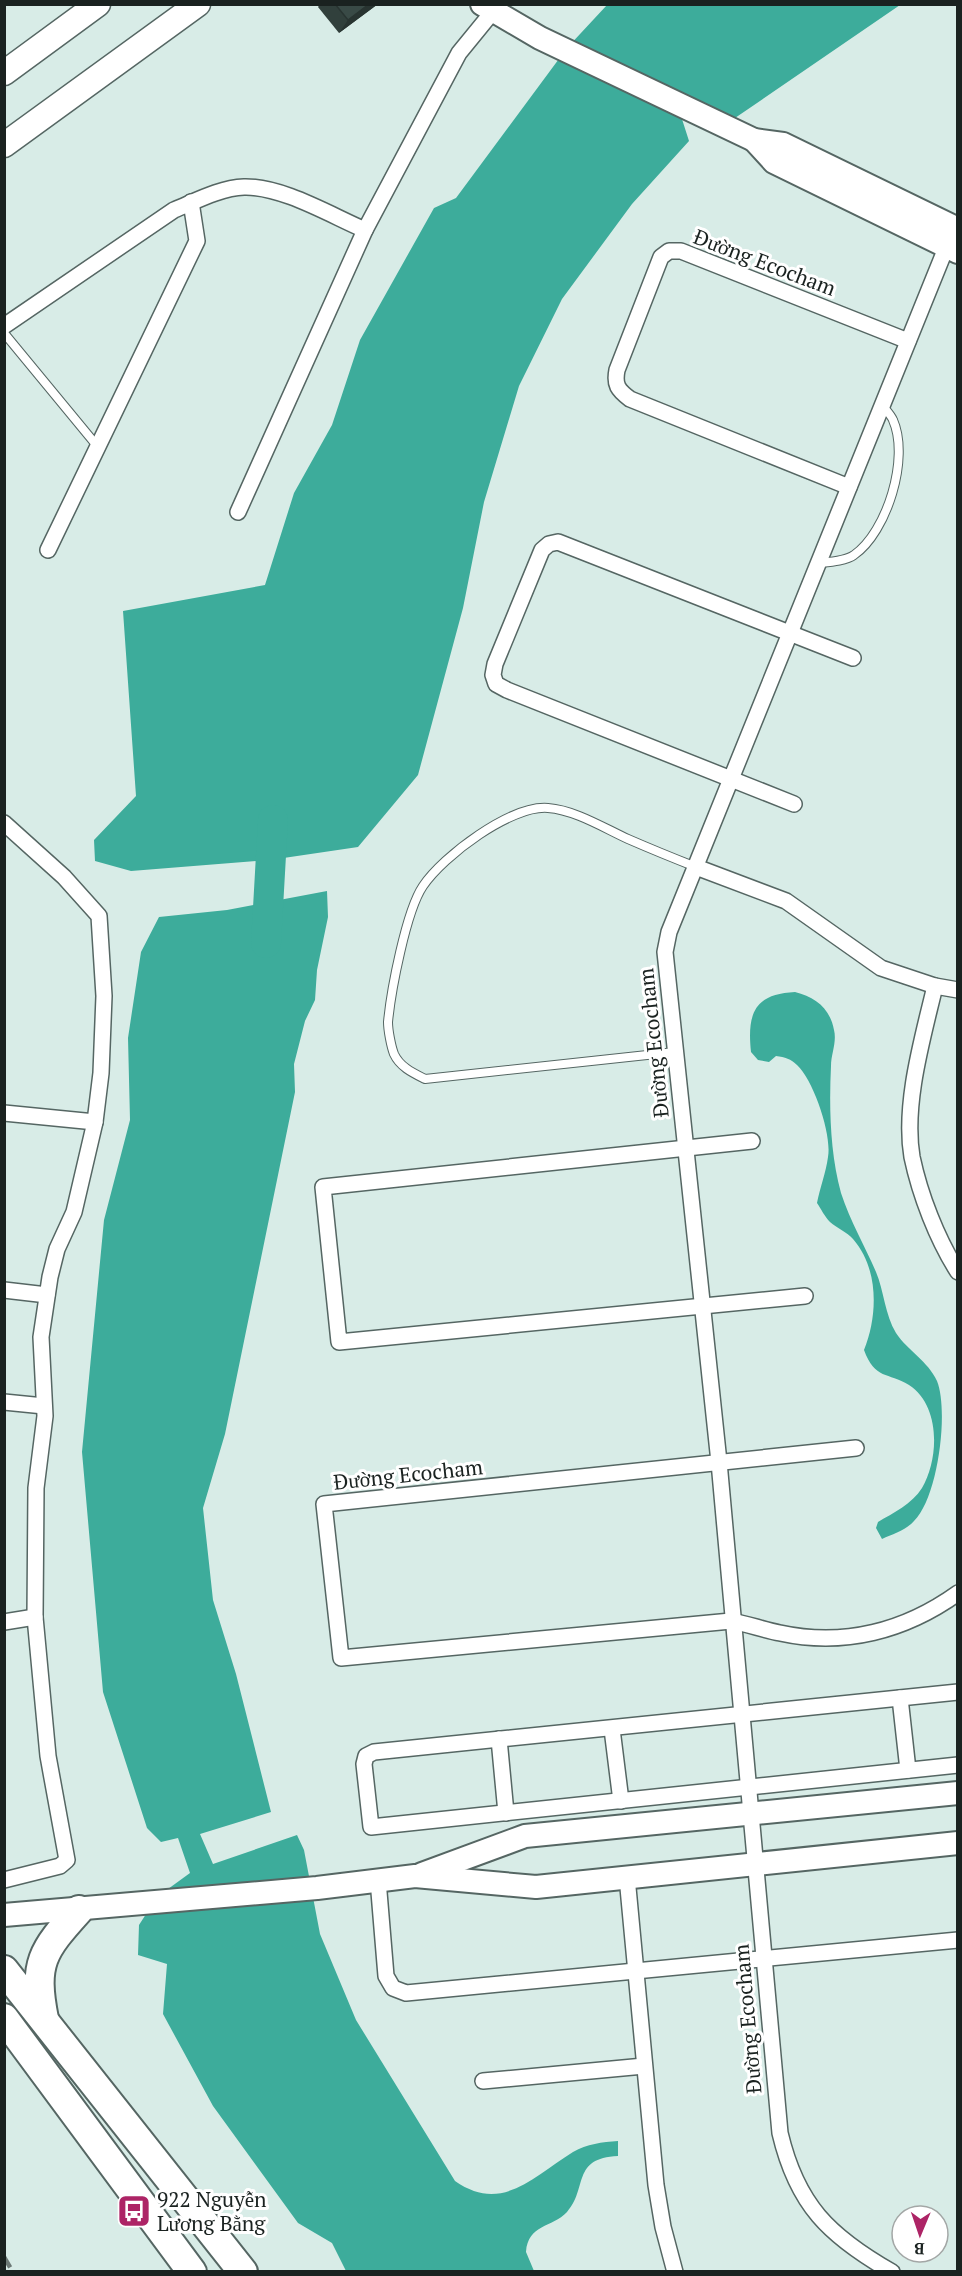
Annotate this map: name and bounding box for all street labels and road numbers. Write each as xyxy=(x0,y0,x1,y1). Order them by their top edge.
street label: Đường Ecocham xyxy=(690,222,840,302)
street label: Đường Ecocham xyxy=(631,967,675,1119)
street label: Đường Ecocham xyxy=(332,1452,484,1496)
street label: Đường Ecocham xyxy=(727,1943,767,2095)

